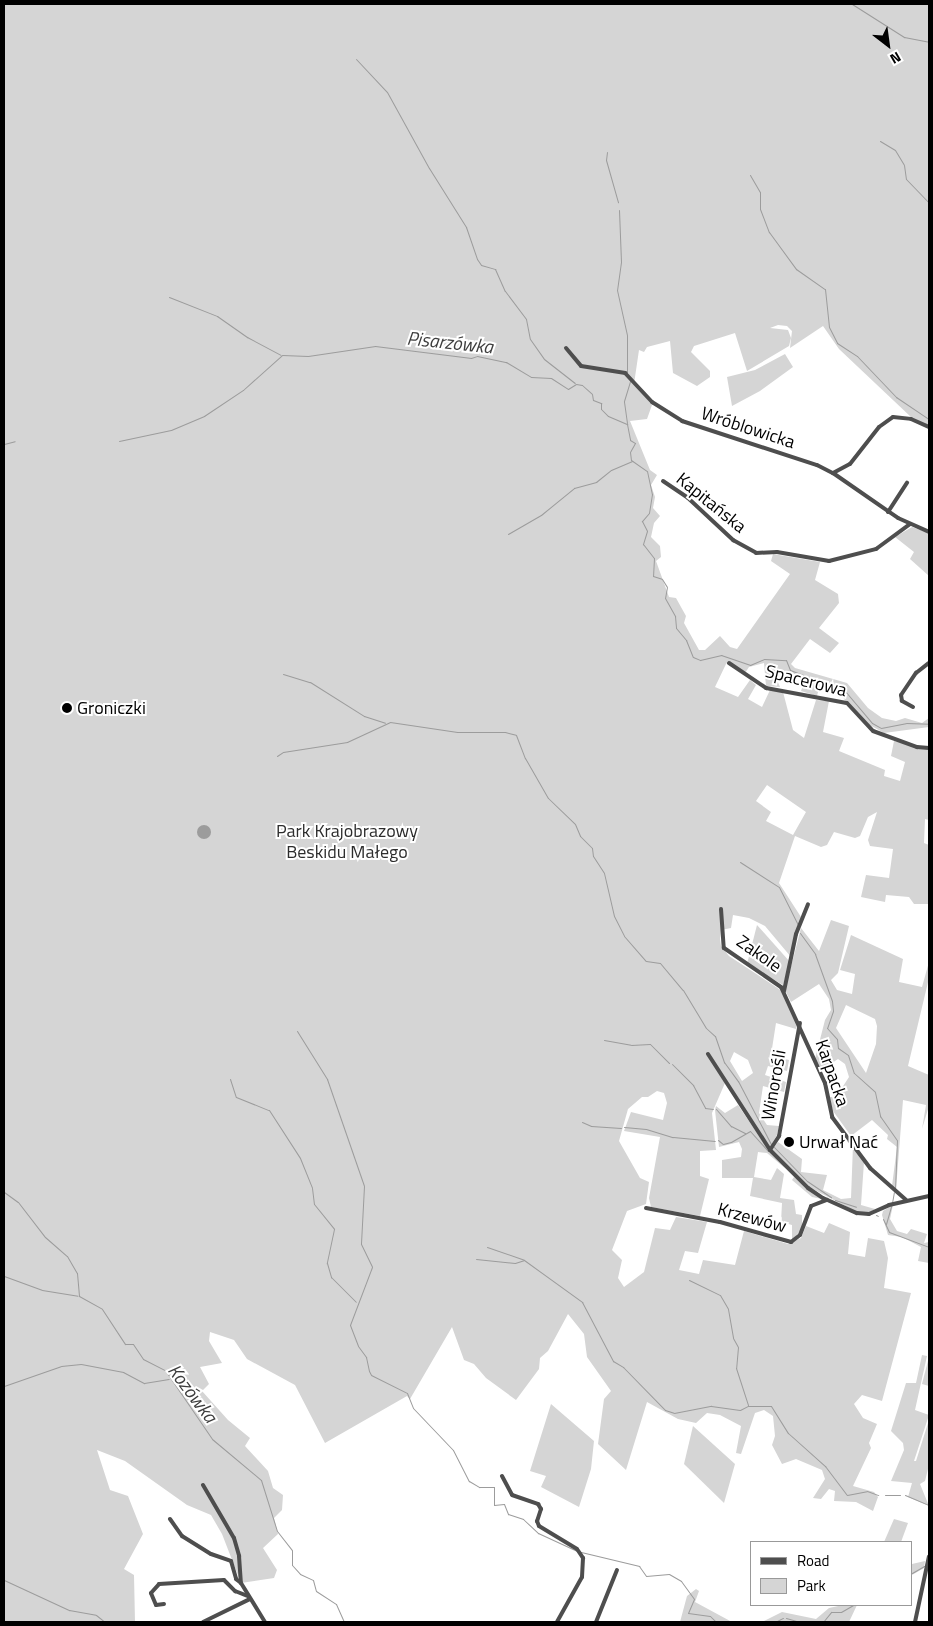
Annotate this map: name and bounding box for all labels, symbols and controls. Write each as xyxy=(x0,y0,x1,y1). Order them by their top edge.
north arrow xyxy=(863,20,913,70)
text: N xyxy=(886,47,905,70)
water label: Pisarzówka xyxy=(406,326,494,358)
street label: Wróblowicka xyxy=(698,403,798,453)
street label: Kapitańska xyxy=(672,468,750,538)
street label: Spacerowa xyxy=(763,660,849,702)
place label: Groniczki xyxy=(77,697,146,719)
marker: Groniczki xyxy=(61,702,73,714)
park label: Park Krajobrazowy Beskidu Małego xyxy=(276,821,418,864)
street label: Zakole xyxy=(732,931,786,977)
street label: Karpacka xyxy=(810,1037,854,1109)
street label: Winorośli xyxy=(757,1048,791,1122)
place label: Urwał Nać xyxy=(799,1131,878,1153)
marker: Urwał Nać xyxy=(783,1136,795,1148)
street label: Krzewów xyxy=(715,1198,789,1238)
water label: Kozówka xyxy=(164,1359,222,1427)
legend xyxy=(750,1541,913,1606)
text: Road xyxy=(797,1549,829,1572)
text: Park xyxy=(797,1574,826,1597)

